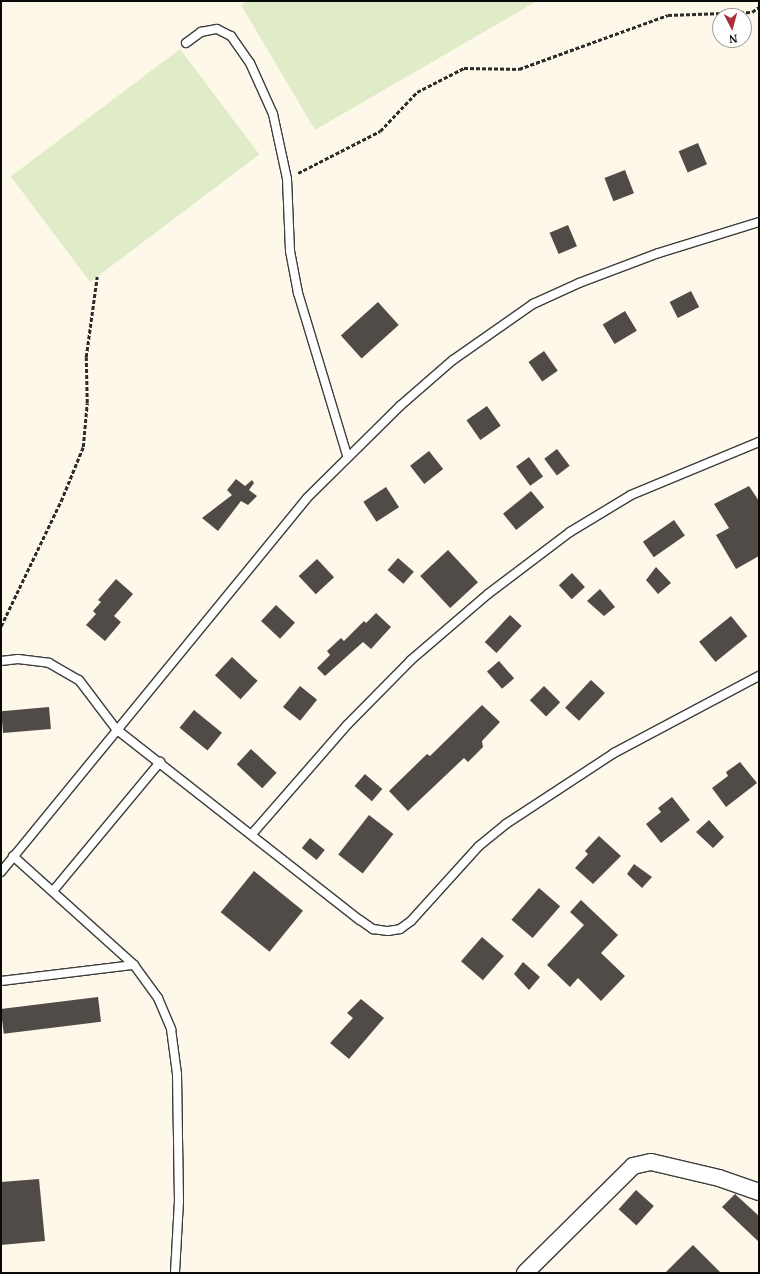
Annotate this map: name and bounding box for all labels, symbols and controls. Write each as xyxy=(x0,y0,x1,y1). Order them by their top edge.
north arrow xyxy=(712,8,752,48)
text: N xyxy=(728,32,738,46)

